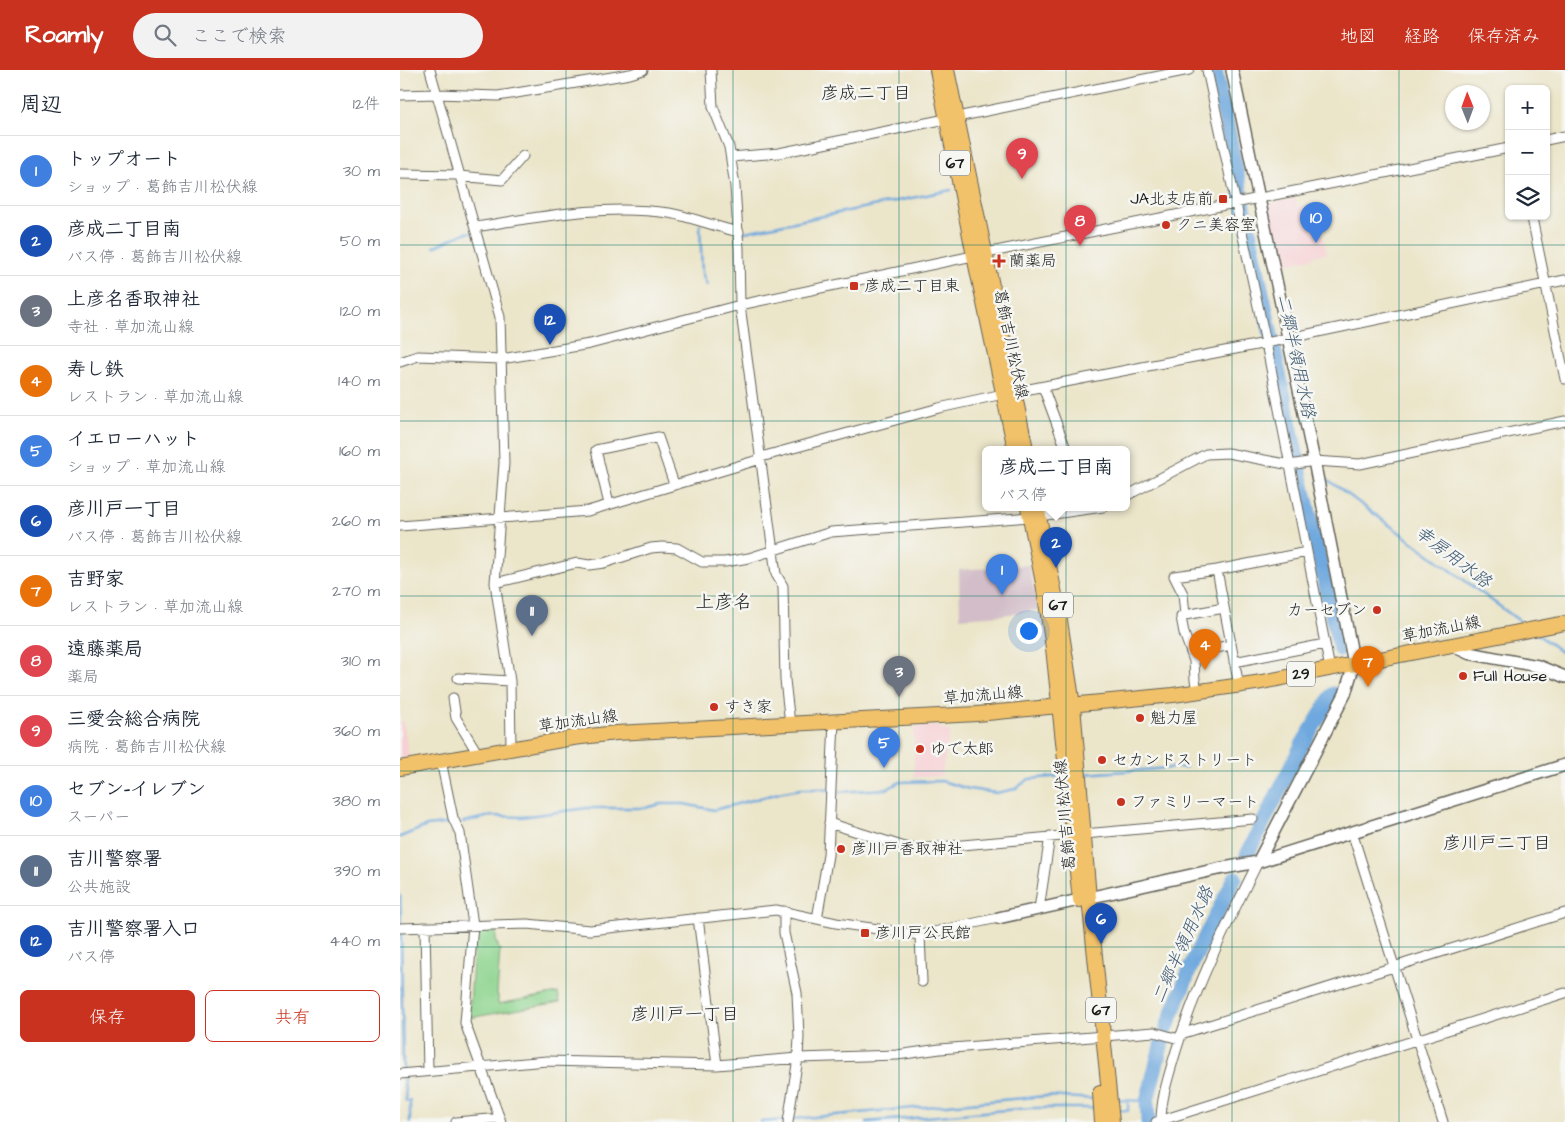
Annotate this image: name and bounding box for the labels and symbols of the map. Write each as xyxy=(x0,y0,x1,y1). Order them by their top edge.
district label: 彦成二丁目 xyxy=(821,81,911,106)
north arrow xyxy=(1445,85,1490,130)
pin: 9 xyxy=(1006,138,1038,179)
road number: 67 xyxy=(940,150,970,176)
place label: JA北支店前 xyxy=(1130,188,1213,210)
marker: JA北支店前 xyxy=(1217,193,1229,205)
pin: 10 xyxy=(1300,202,1332,243)
pin: 8 xyxy=(1064,205,1096,246)
place label: クニ美容室 xyxy=(1176,214,1256,236)
marker: クニ美容室 xyxy=(1160,219,1172,231)
place label: 蘭薬局 xyxy=(1009,250,1057,272)
marker: 蘭薬局 xyxy=(993,255,1005,267)
place label: 彦成二丁目東 xyxy=(864,275,960,297)
marker: 彦成二丁目東 xyxy=(848,280,860,292)
street label: 葛飾吉川松伏線 xyxy=(989,287,1033,401)
water label: 二郷半領用水路 xyxy=(1271,292,1322,421)
pin: 12 xyxy=(534,304,566,345)
water label: 幸房用水路 xyxy=(1410,520,1497,595)
pin: 2 xyxy=(1040,527,1072,568)
pin: 1 xyxy=(986,554,1018,595)
district label: 上彦名 xyxy=(695,589,753,616)
road number: 67 xyxy=(1043,592,1073,618)
pin: 11 xyxy=(516,595,548,636)
place label: カーセブン xyxy=(1287,599,1367,621)
marker: カーセブン xyxy=(1371,604,1383,616)
street label: 草加流山線 xyxy=(1400,611,1482,647)
your location xyxy=(1016,618,1042,644)
pin: 4 xyxy=(1189,629,1221,670)
pin: 7 xyxy=(1352,646,1384,687)
pin: 3 xyxy=(883,656,915,697)
road number: 29 xyxy=(1287,662,1315,686)
place label: Full House xyxy=(1473,665,1547,687)
marker: Full House xyxy=(1457,670,1469,682)
street label: 草加流山線 xyxy=(942,681,1024,709)
place label: すき家 xyxy=(724,696,772,718)
marker: すき家 xyxy=(708,701,720,713)
street label: 草加流山線 xyxy=(537,705,619,737)
place label: 魁力屋 xyxy=(1150,707,1198,729)
marker: 魁力屋 xyxy=(1134,712,1146,724)
pin: 5 xyxy=(868,727,900,768)
place label: ゆで太郎 xyxy=(930,738,994,760)
marker: ゆで太郎 xyxy=(914,743,926,755)
place label: セカンドストリート xyxy=(1112,749,1257,771)
marker: セカンドストリート xyxy=(1096,754,1108,766)
street label: 葛飾吉川松伏線 xyxy=(1049,758,1081,872)
place label: ファミリーマート xyxy=(1131,791,1259,813)
marker: ファミリーマート xyxy=(1115,796,1127,808)
district label: 彦川戸二丁目 xyxy=(1443,831,1551,856)
place label: 彦川戸香取神社 xyxy=(851,838,963,860)
marker: 彦川戸香取神社 xyxy=(835,843,847,855)
water label: 二郷半領用水路 xyxy=(1146,881,1220,1008)
pin: 6 xyxy=(1085,903,1117,944)
place label: 彦川戸公民館 xyxy=(875,922,971,944)
marker: 彦川戸公民館 xyxy=(859,927,871,939)
road number: 67 xyxy=(1086,998,1116,1022)
district label: 彦川戸一丁目 xyxy=(631,1002,739,1027)

